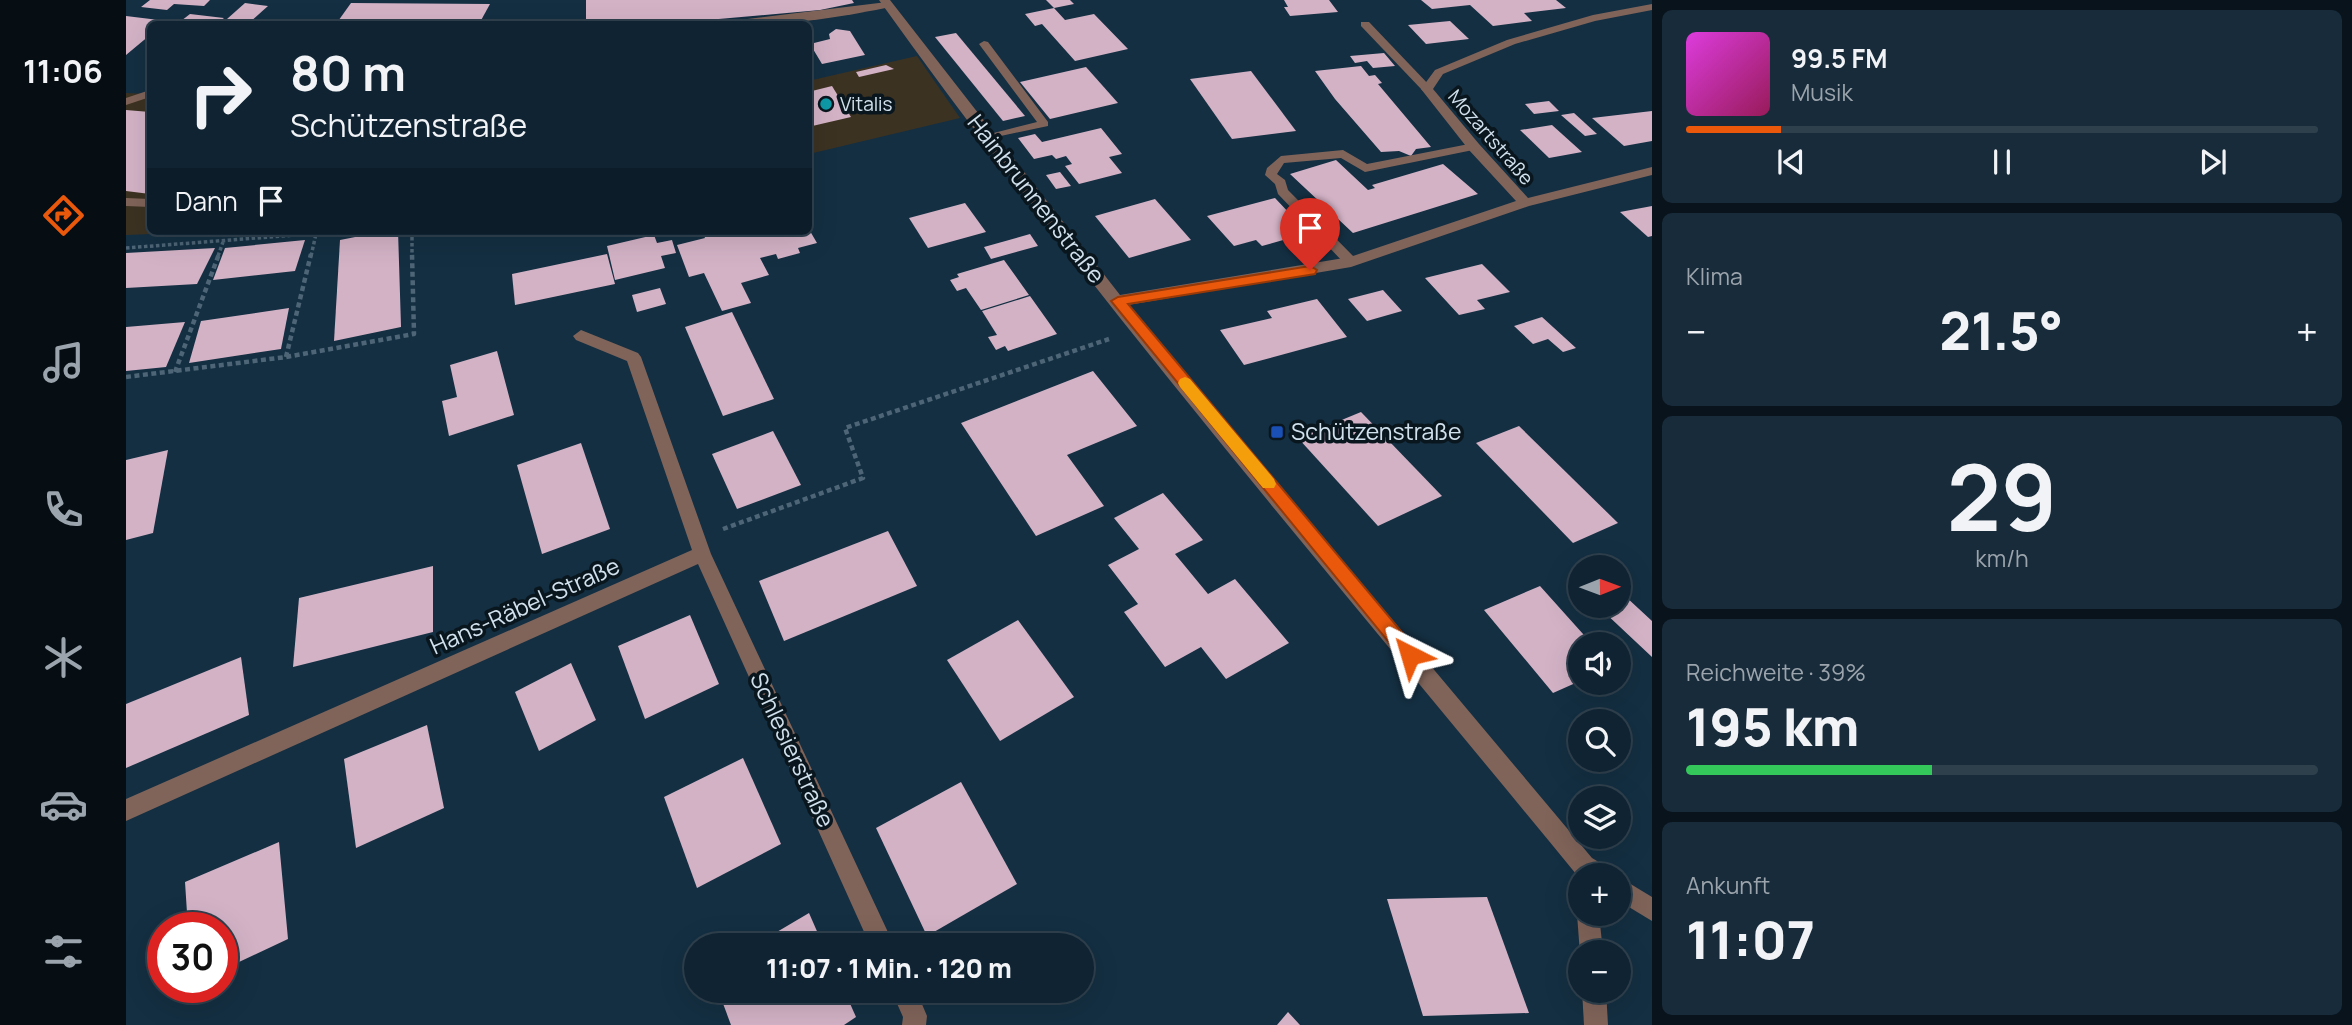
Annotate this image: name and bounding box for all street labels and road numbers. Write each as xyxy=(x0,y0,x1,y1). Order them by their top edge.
street label: Mozartstraße xyxy=(1442,84,1540,190)
street label: Hainbrunnenstraße xyxy=(961,107,1113,289)
street label: Hans-Räbel-Straße xyxy=(425,549,625,661)
street label: Schlesierstraße xyxy=(743,667,843,832)

